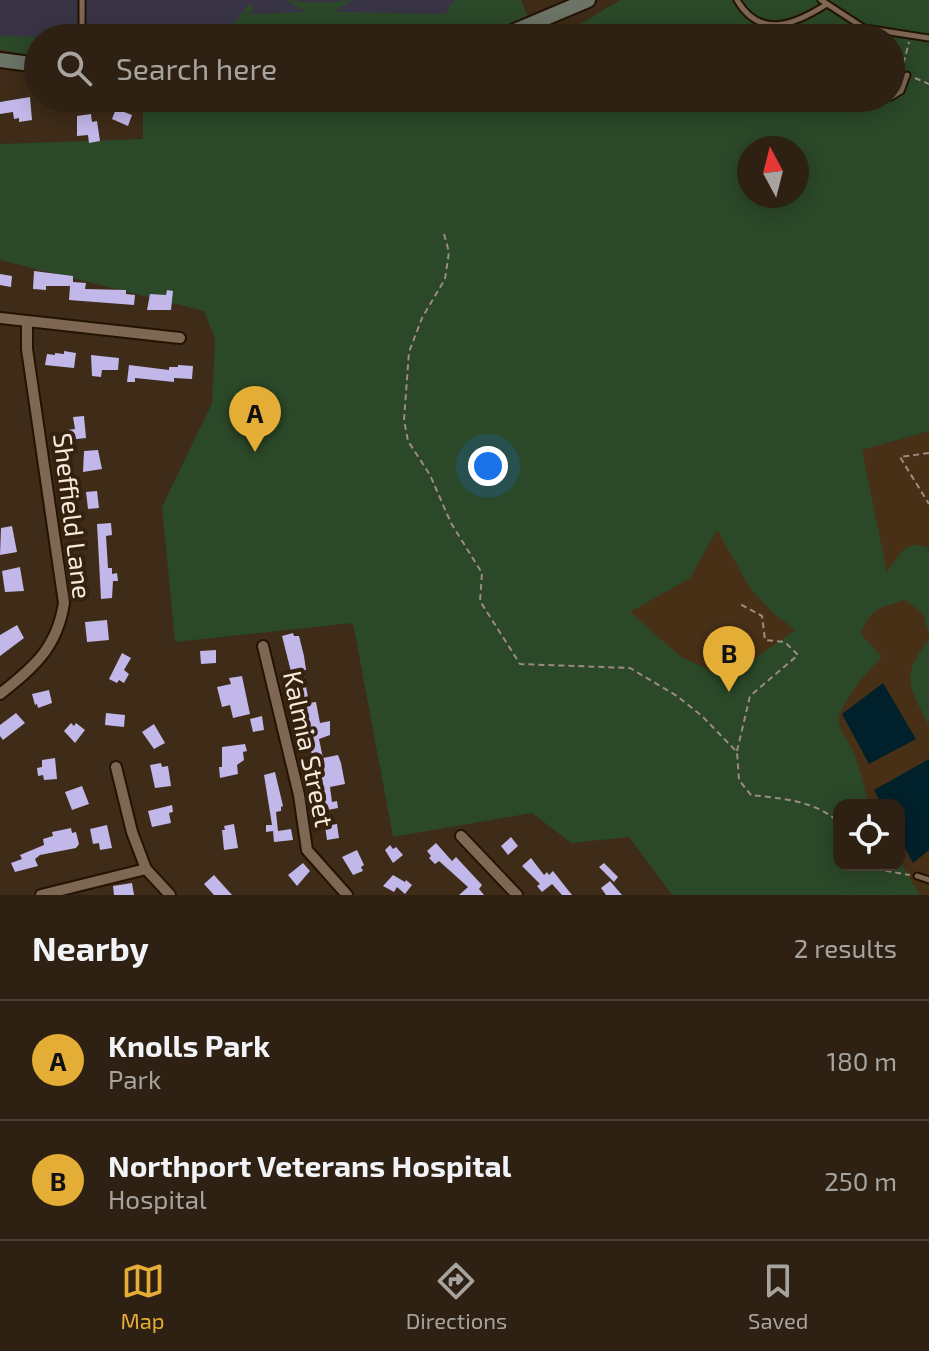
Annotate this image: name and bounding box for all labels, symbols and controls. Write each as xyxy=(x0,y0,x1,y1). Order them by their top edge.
search box xyxy=(24,24,905,112)
icon: search xyxy=(52,46,96,90)
text: Search here xyxy=(116,50,277,86)
north arrow xyxy=(737,136,809,208)
pin: A xyxy=(229,386,281,452)
street label: Sheffield Lane xyxy=(48,431,99,601)
your location xyxy=(468,446,508,486)
pin: B xyxy=(703,626,755,692)
street label: Kalmia Street xyxy=(278,668,341,830)
map controls xyxy=(833,799,905,871)
button: locate xyxy=(833,799,905,871)
text: Nearby xyxy=(32,927,149,968)
text: 2 results xyxy=(794,932,897,963)
text: Knolls Park xyxy=(108,1027,270,1063)
text: A xyxy=(50,1045,66,1076)
text: 180 m xyxy=(827,1045,897,1076)
text: Park xyxy=(108,1063,161,1094)
text: Northport Veterans Hospital xyxy=(108,1147,511,1183)
text: B xyxy=(50,1165,66,1196)
text: 250 m xyxy=(824,1165,897,1196)
text: Hospital xyxy=(108,1183,207,1214)
tab: Map xyxy=(121,1259,165,1333)
tab: Directions xyxy=(406,1259,507,1333)
tab: Saved xyxy=(748,1259,808,1333)

